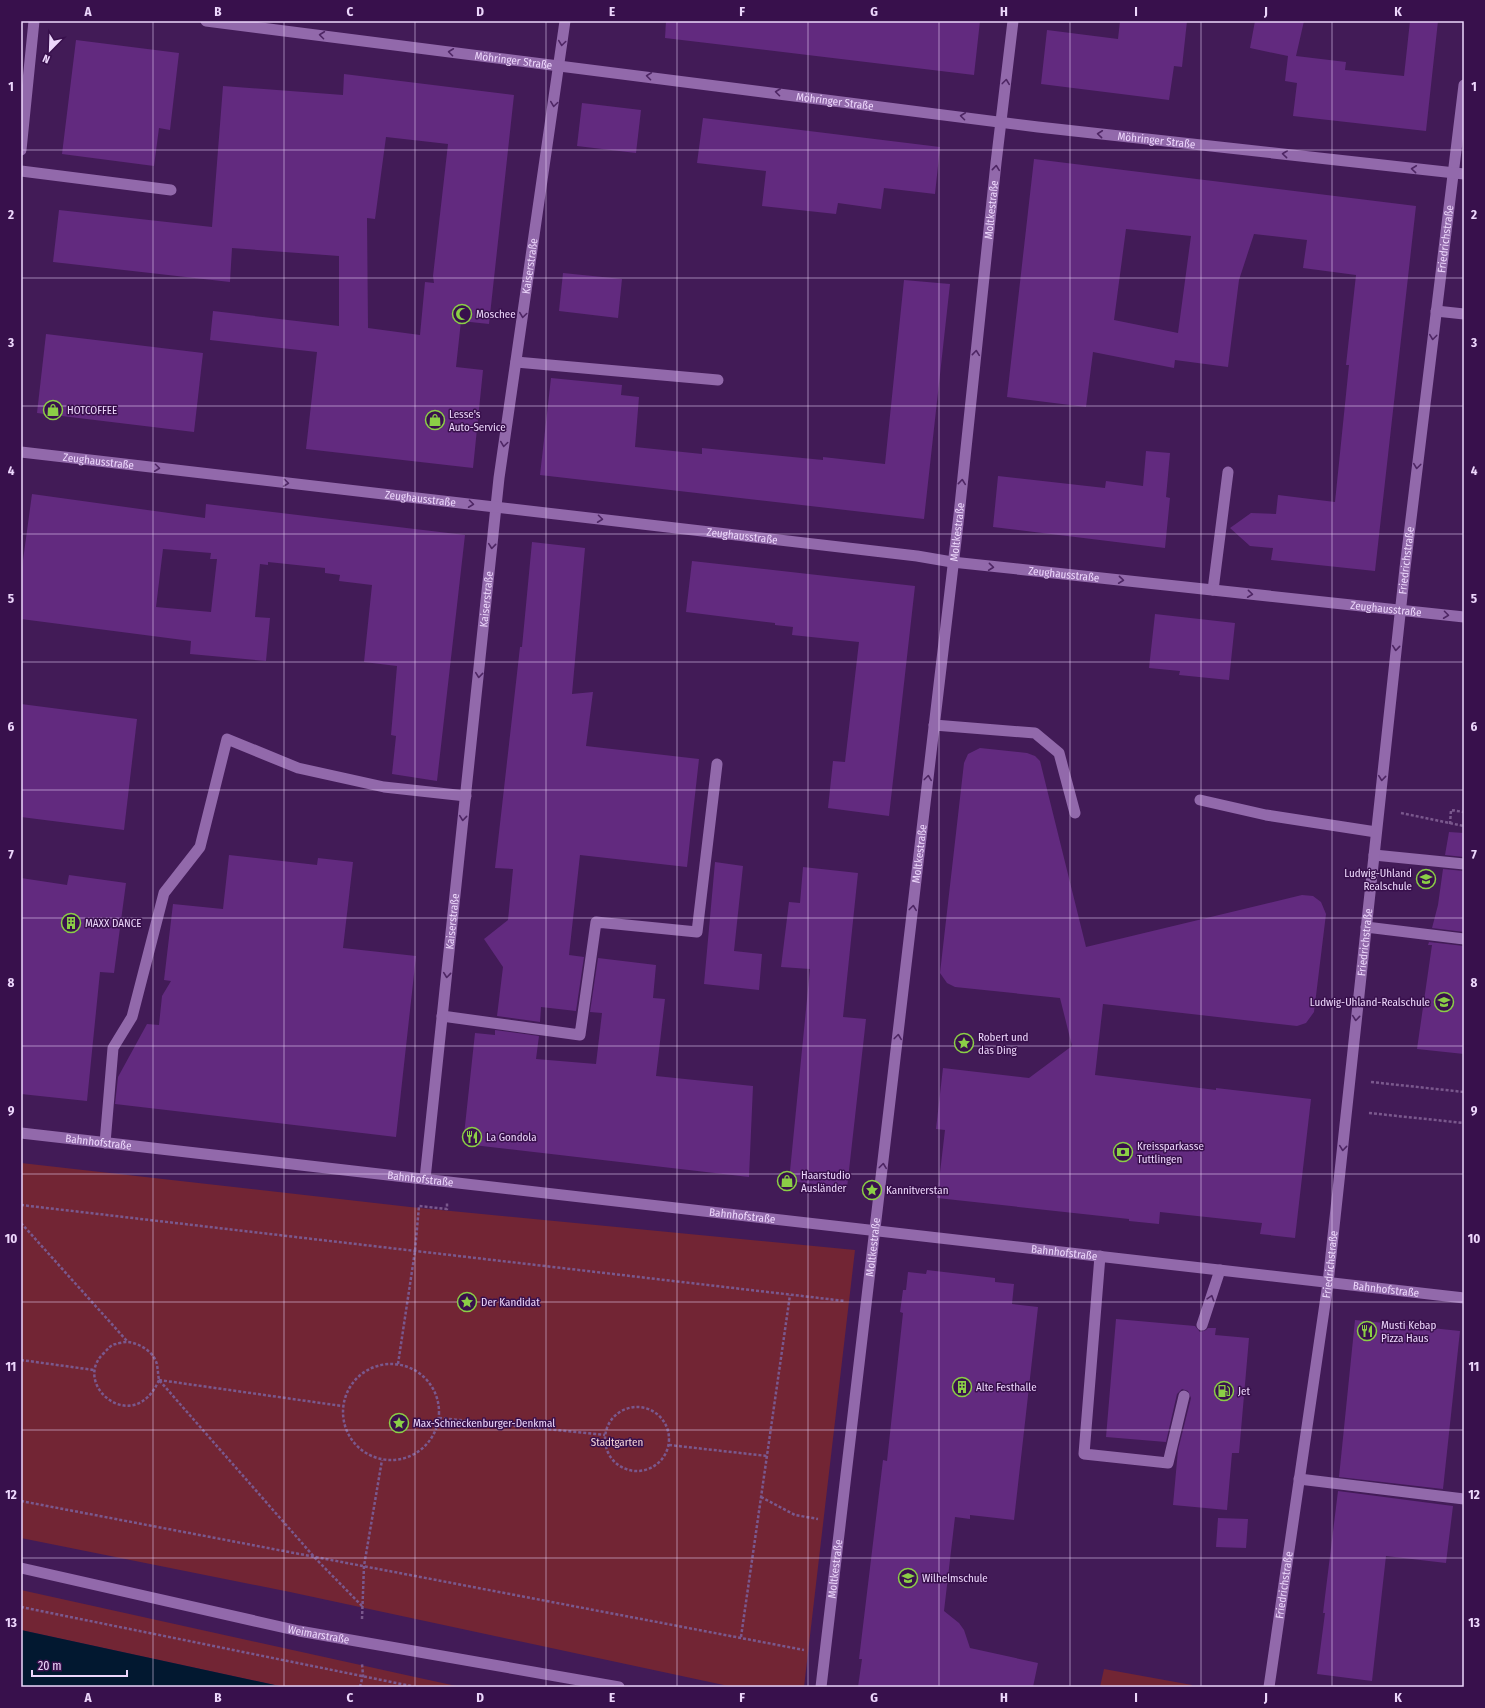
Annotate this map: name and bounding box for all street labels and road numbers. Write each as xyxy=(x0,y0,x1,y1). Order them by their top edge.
street label: Möhringer Straße xyxy=(474,49,553,72)
street label: Möhringer Straße xyxy=(795,90,874,113)
street label: Möhringer Straße xyxy=(1117,130,1196,151)
street label: Moltkestraße xyxy=(982,180,1001,240)
street label: Friedrichstraße xyxy=(1435,204,1456,274)
street label: Kaiserstraße xyxy=(520,237,541,295)
street label: Zeughausstraße xyxy=(62,451,135,472)
street label: Zeughausstraße xyxy=(384,488,456,509)
street label: Moltkestraße xyxy=(948,502,967,562)
street label: Zeughausstraße xyxy=(706,526,778,547)
street label: Friedrichstraße xyxy=(1396,526,1417,595)
street label: Zeughausstraße xyxy=(1028,564,1100,585)
street label: Kaiserstraße xyxy=(477,571,496,628)
street label: Zeughausstraße xyxy=(1350,599,1422,619)
street label: Moltkestraße xyxy=(910,824,930,884)
street label: Kaiserstraße xyxy=(443,893,462,950)
street label: Friedrichstraße xyxy=(1355,908,1375,977)
street label: Bahnhofstraße xyxy=(65,1132,132,1153)
street label: Bahnhofstraße xyxy=(387,1169,454,1189)
street label: Bahnhofstraße xyxy=(708,1206,776,1226)
street label: Moltkestraße xyxy=(863,1217,883,1277)
street label: Friedrichstraße xyxy=(1320,1230,1341,1299)
street label: Bahnhofstraße xyxy=(1030,1243,1098,1263)
street label: Bahnhofstraße xyxy=(1352,1279,1420,1300)
street label: Moltkestraße xyxy=(825,1539,845,1599)
street label: Friedrichstraße xyxy=(1273,1551,1296,1620)
street label: Weimarstraße xyxy=(286,1623,350,1647)

